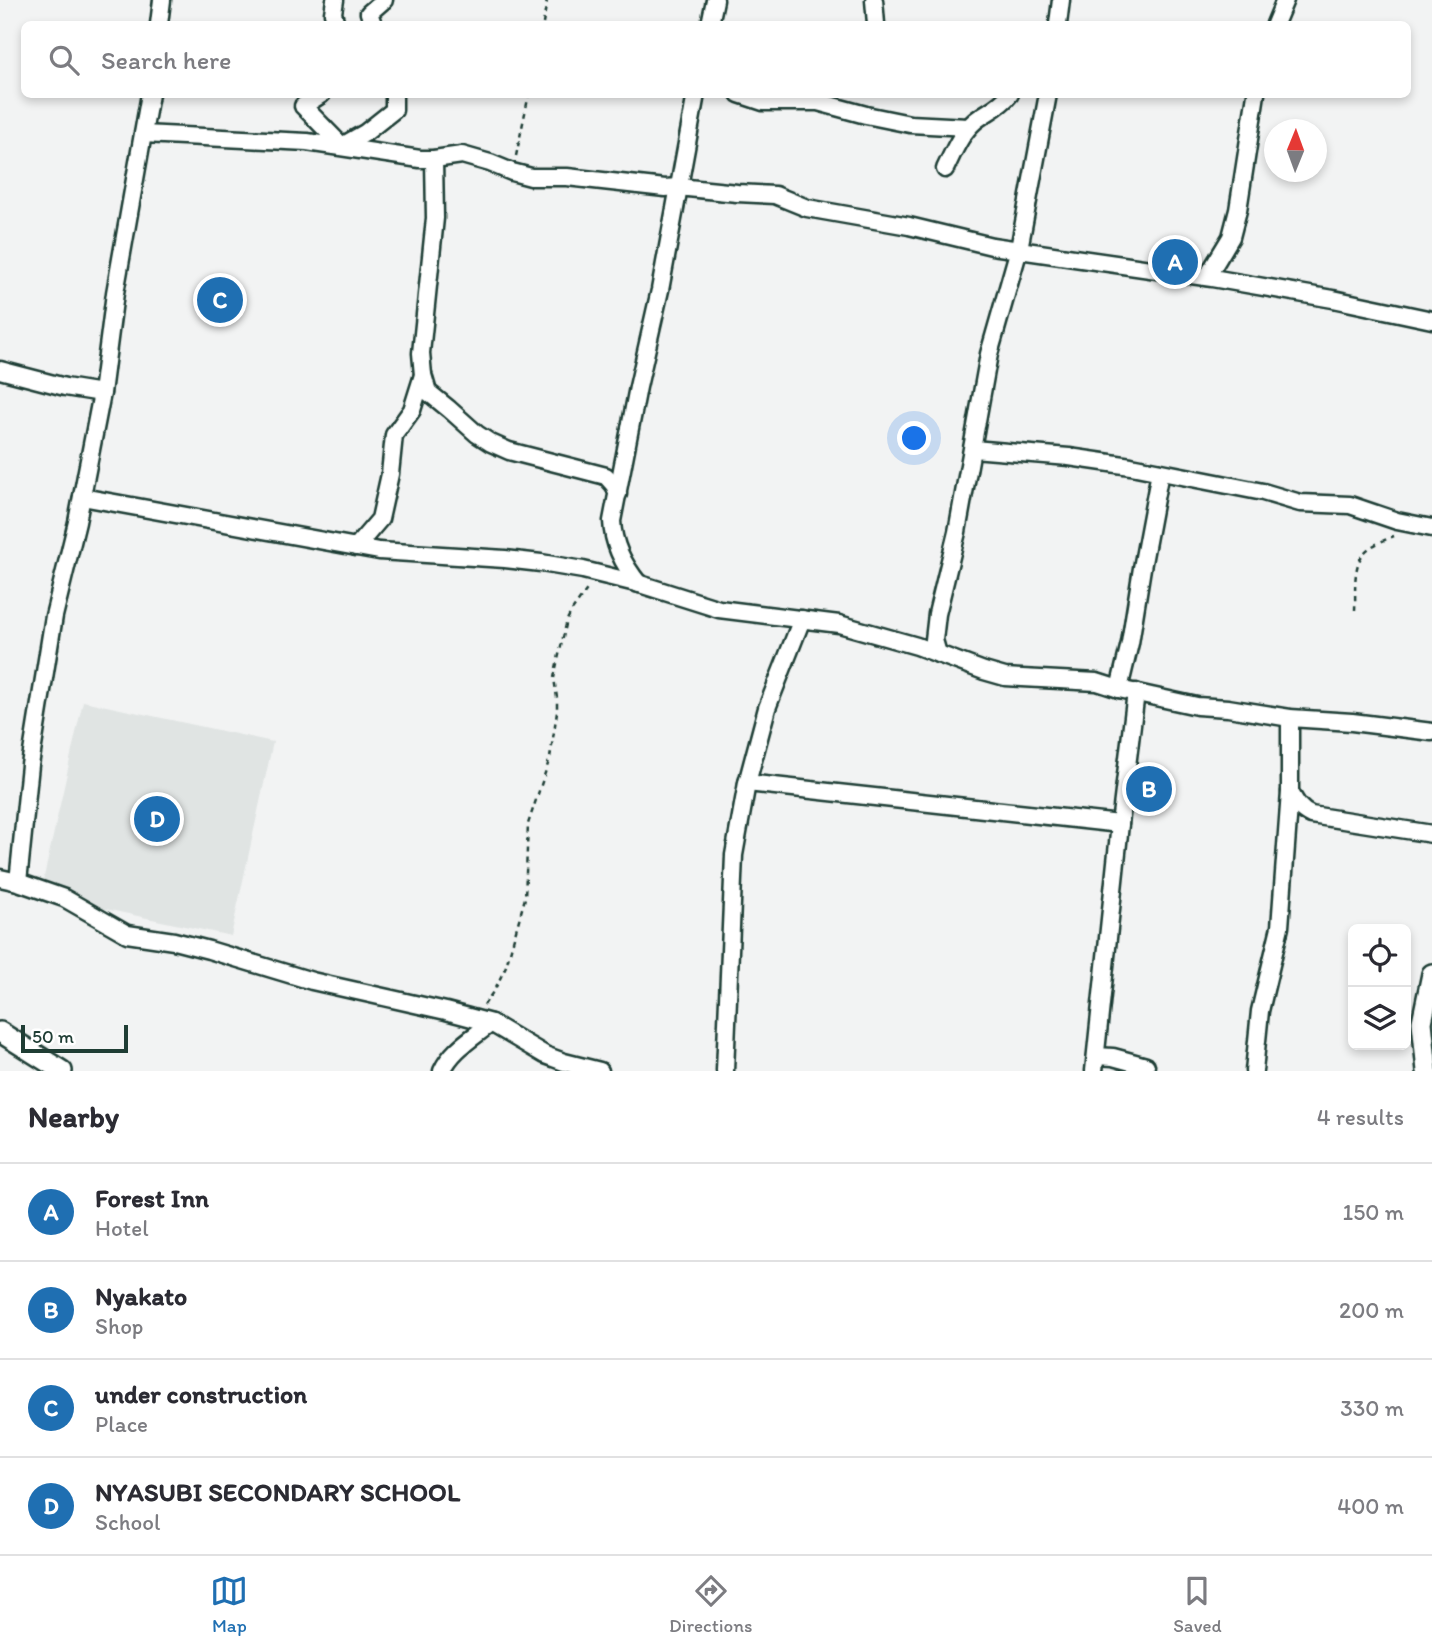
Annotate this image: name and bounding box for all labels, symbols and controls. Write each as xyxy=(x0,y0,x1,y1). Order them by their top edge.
search box xyxy=(21,21,1411,98)
icon: search xyxy=(45,41,83,79)
text: Search here xyxy=(101,44,231,76)
north arrow xyxy=(1264,119,1327,182)
pin: A xyxy=(1152,236,1198,288)
pin: C xyxy=(197,274,243,326)
your location xyxy=(897,421,931,455)
pin: B xyxy=(1126,763,1172,815)
pin: D xyxy=(134,793,180,845)
map controls xyxy=(1348,924,1411,1050)
button: locate xyxy=(1348,924,1411,987)
button: layers xyxy=(1348,987,1411,1050)
scale bar xyxy=(21,1022,128,1054)
text: 50 m xyxy=(32,1025,74,1048)
text: Nearby xyxy=(28,1098,119,1135)
text: 4 results xyxy=(1317,1103,1404,1131)
text: Forest Inn xyxy=(95,1182,209,1214)
text: A xyxy=(44,1198,58,1226)
text: 150 m xyxy=(1343,1198,1404,1226)
text: Hotel xyxy=(95,1214,149,1242)
text: Nyakato xyxy=(95,1280,187,1312)
text: B xyxy=(44,1296,58,1324)
text: 200 m xyxy=(1339,1296,1404,1324)
text: Shop xyxy=(95,1312,143,1340)
text: under construction xyxy=(95,1378,307,1410)
text: C xyxy=(44,1394,58,1422)
text: 330 m xyxy=(1340,1394,1404,1422)
text: Place xyxy=(95,1410,148,1438)
text: NYASUBI SECONDARY SCHOOL xyxy=(95,1476,460,1508)
text: D xyxy=(43,1492,59,1520)
text: 400 m xyxy=(1337,1492,1404,1520)
text: School xyxy=(95,1508,160,1536)
tab: Map xyxy=(210,1572,248,1637)
tab: Directions xyxy=(669,1572,753,1637)
tab: Saved xyxy=(1173,1572,1222,1637)

